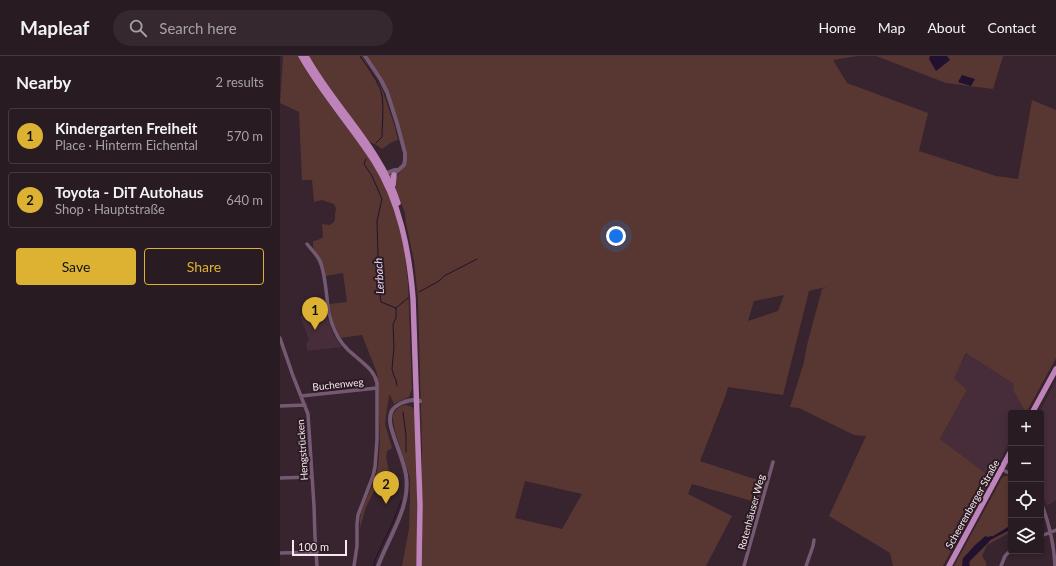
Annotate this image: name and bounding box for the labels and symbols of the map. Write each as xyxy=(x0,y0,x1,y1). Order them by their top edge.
your location xyxy=(606,226,626,246)
water label: Lerbach xyxy=(371,257,386,294)
pin: 1 xyxy=(302,297,328,330)
street label: Buchenweg xyxy=(312,375,364,393)
street label: Hengstrücken xyxy=(294,419,310,481)
street label: Scheerenberger Straße xyxy=(943,457,1001,551)
pin: 2 xyxy=(373,471,399,504)
street label: Rotenhäuser Weg xyxy=(735,473,767,551)
scale bar xyxy=(292,538,347,557)

